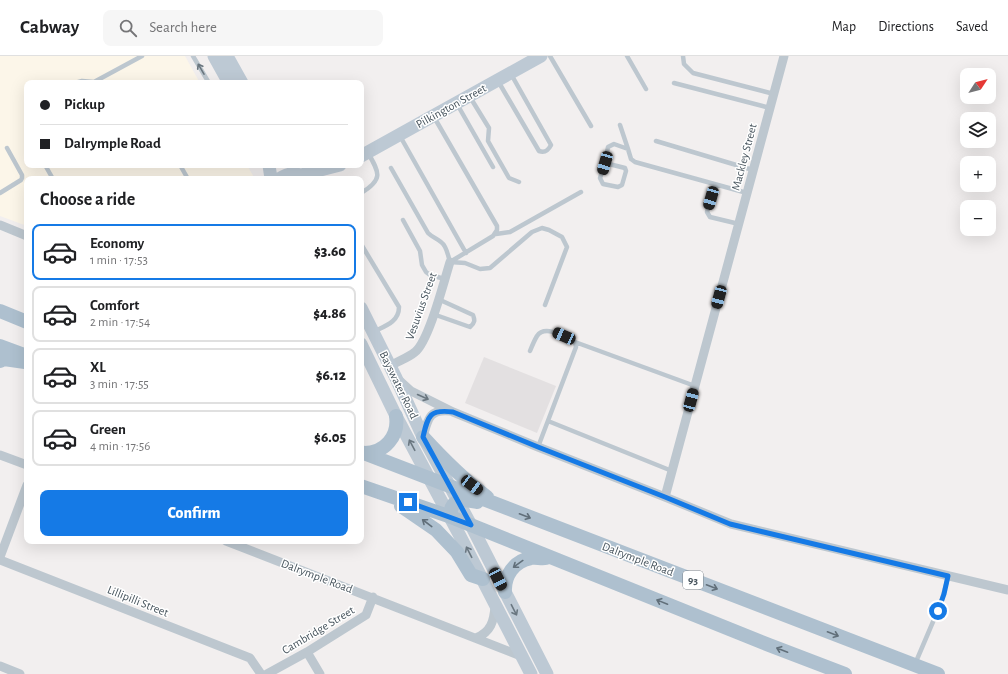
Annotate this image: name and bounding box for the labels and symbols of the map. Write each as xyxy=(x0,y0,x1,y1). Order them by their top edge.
one-way arrow xyxy=(196,64,204,76)
north arrow xyxy=(960,68,996,104)
street label: Pilkington Street xyxy=(414,82,488,130)
street label: Mackley Street xyxy=(729,122,760,192)
car xyxy=(596,150,614,176)
car xyxy=(702,185,720,211)
street label: Vesuvius Street xyxy=(403,270,439,341)
car xyxy=(710,284,728,310)
car xyxy=(551,326,577,346)
street label: Bayswater Road xyxy=(377,349,421,421)
car xyxy=(682,387,700,413)
one-way arrow xyxy=(417,394,429,401)
one-way arrow xyxy=(407,439,415,451)
car xyxy=(459,473,485,497)
route end xyxy=(399,493,417,511)
one-way arrow xyxy=(518,512,530,520)
one-way arrow xyxy=(421,519,432,527)
street label: Dalrymple Road xyxy=(600,540,675,579)
one-way arrow xyxy=(465,546,472,558)
street label: Dalrymple Road xyxy=(279,557,354,596)
one-way arrow xyxy=(513,560,524,568)
car xyxy=(487,566,509,592)
road number: 93 xyxy=(683,571,703,589)
street label: Lillipilli Street xyxy=(106,583,170,619)
one-way arrow xyxy=(705,584,717,592)
one-way arrow xyxy=(656,598,668,606)
route start xyxy=(929,602,947,620)
one-way arrow xyxy=(511,603,518,615)
street label: Cambridge Street xyxy=(280,604,356,656)
one-way arrow xyxy=(826,630,838,638)
one-way arrow xyxy=(777,646,789,654)

